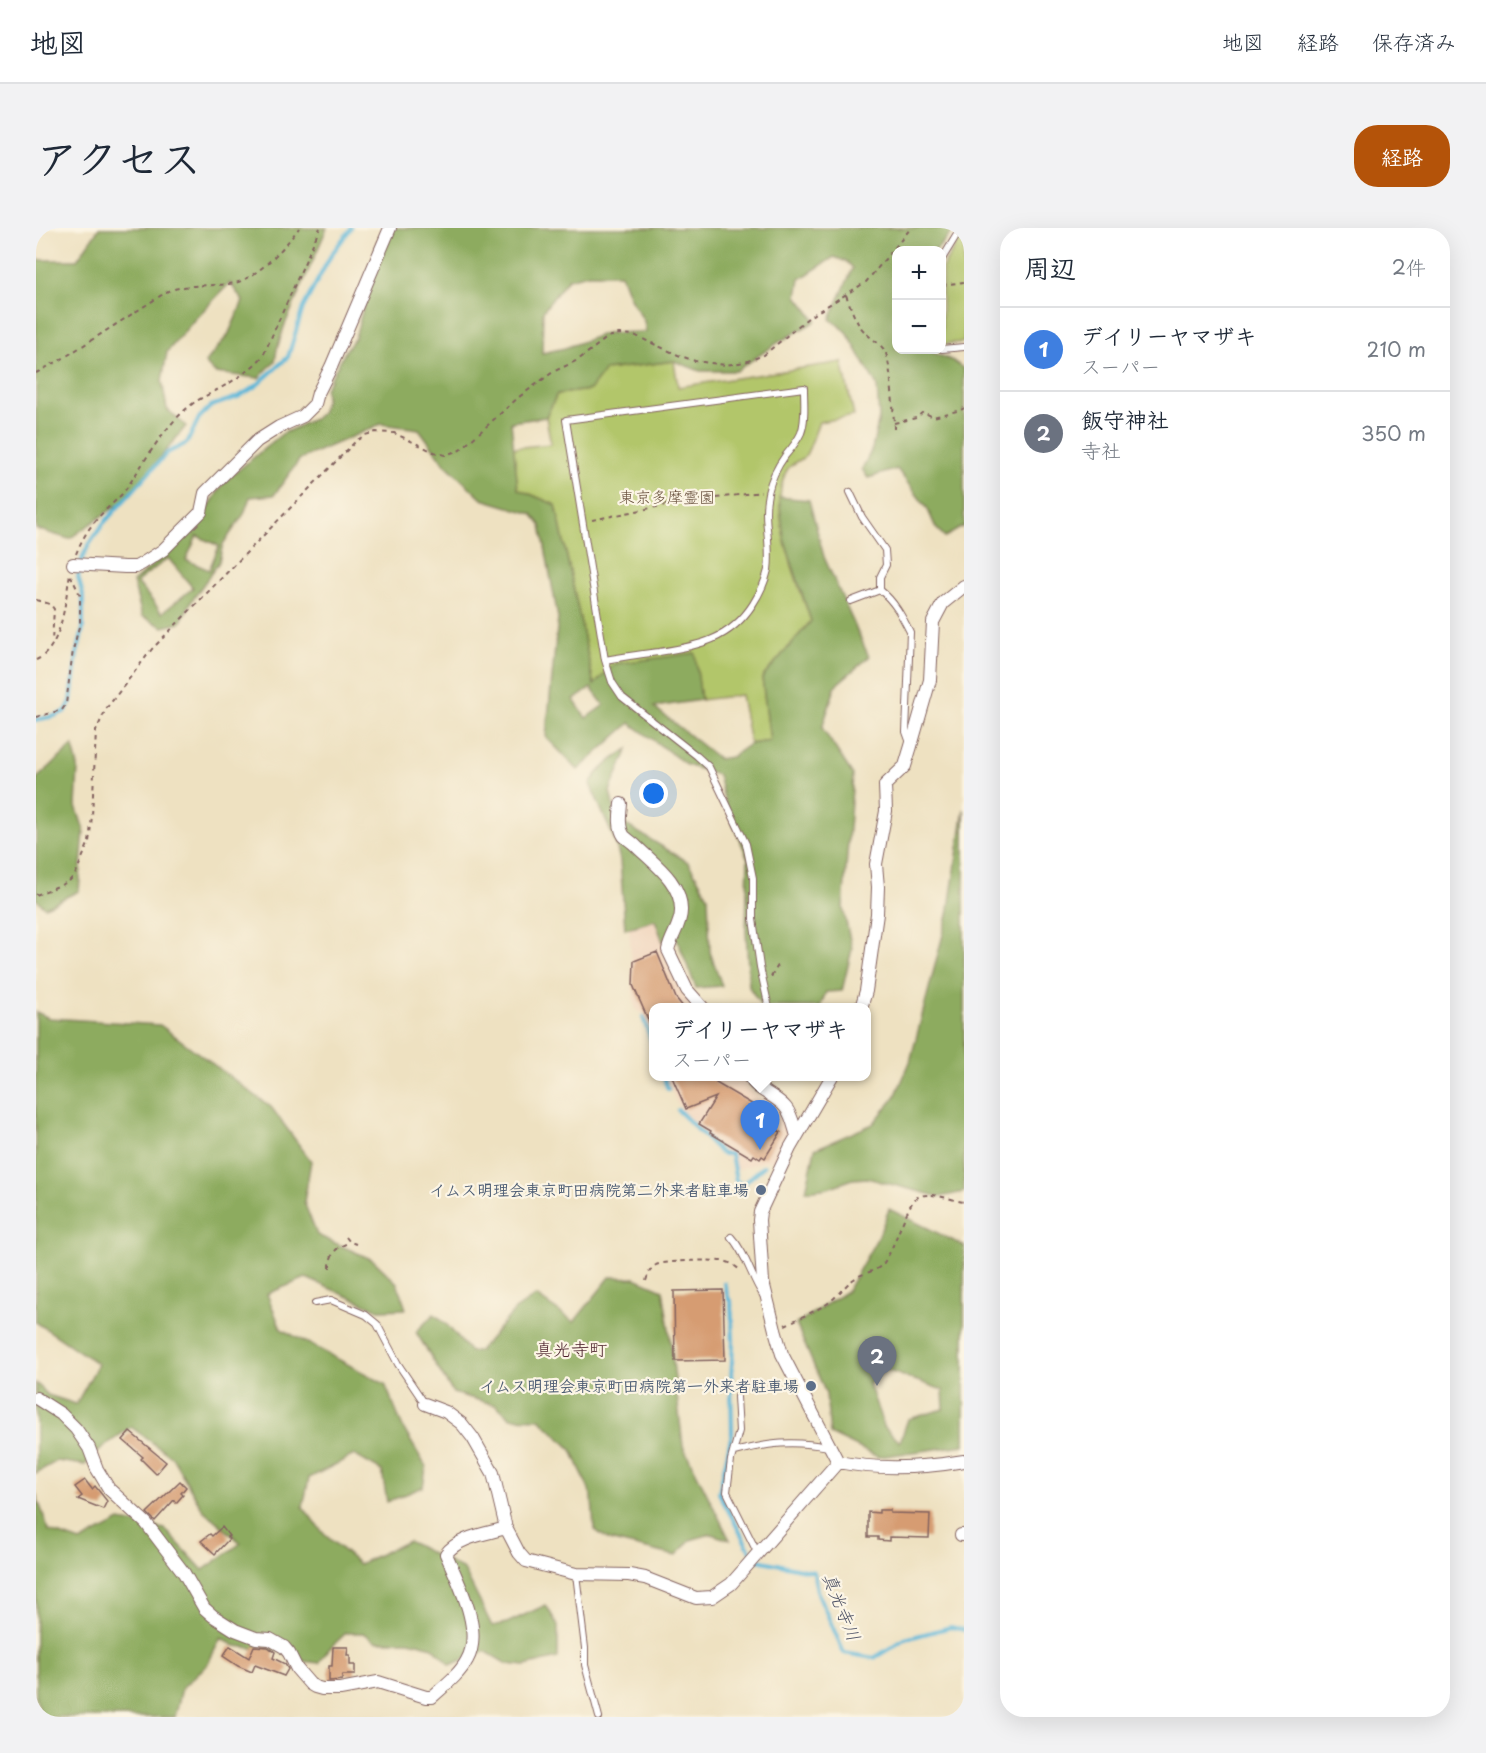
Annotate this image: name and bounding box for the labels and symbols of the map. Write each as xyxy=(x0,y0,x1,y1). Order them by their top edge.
park label: 東京多摩霊園 xyxy=(619,484,715,508)
your location xyxy=(639,779,668,808)
pin: 1 xyxy=(740,1100,780,1150)
place label: イムス明理会東京町田病院第二外来者駐車場 xyxy=(430,1177,749,1201)
marker: イムス明理会東京町田病院第二外来者駐車場 xyxy=(754,1183,768,1197)
district label: 真光寺町 xyxy=(535,1335,607,1362)
pin: 2 xyxy=(858,1336,896,1386)
place label: イムス明理会東京町田病院第一外来者駐車場 xyxy=(480,1373,799,1397)
marker: イムス明理会東京町田病院第一外来者駐車場 xyxy=(804,1379,818,1393)
water label: 真光寺川 xyxy=(816,1568,868,1645)

